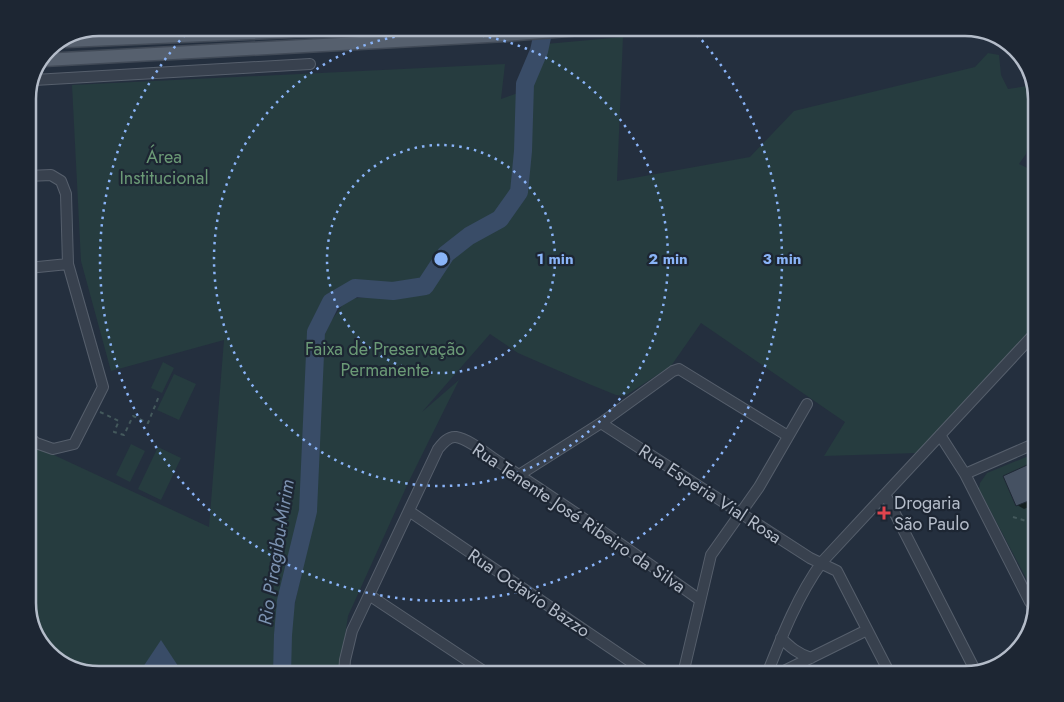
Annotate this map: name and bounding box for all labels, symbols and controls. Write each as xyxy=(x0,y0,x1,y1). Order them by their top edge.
park label: Área Institucional xyxy=(119,144,209,191)
text: 1 min xyxy=(536,248,574,270)
text: 2 min xyxy=(648,248,688,270)
text: 3 min xyxy=(763,248,801,270)
centre of rings xyxy=(432,250,450,268)
park label: Faixa de Preservação Permanente xyxy=(305,336,465,383)
street label: Rua Tenente José Ribeiro da Silva xyxy=(467,437,691,599)
street label: Rua Esperia Vial Rosa xyxy=(633,438,787,550)
water label: Rio Piragibu-Mirim xyxy=(251,477,301,627)
place label: Drogaria São Paulo xyxy=(894,490,969,537)
marker: Drogaria São Paulo xyxy=(878,507,890,519)
street label: Rua Octavio Bazzo xyxy=(463,542,595,644)

